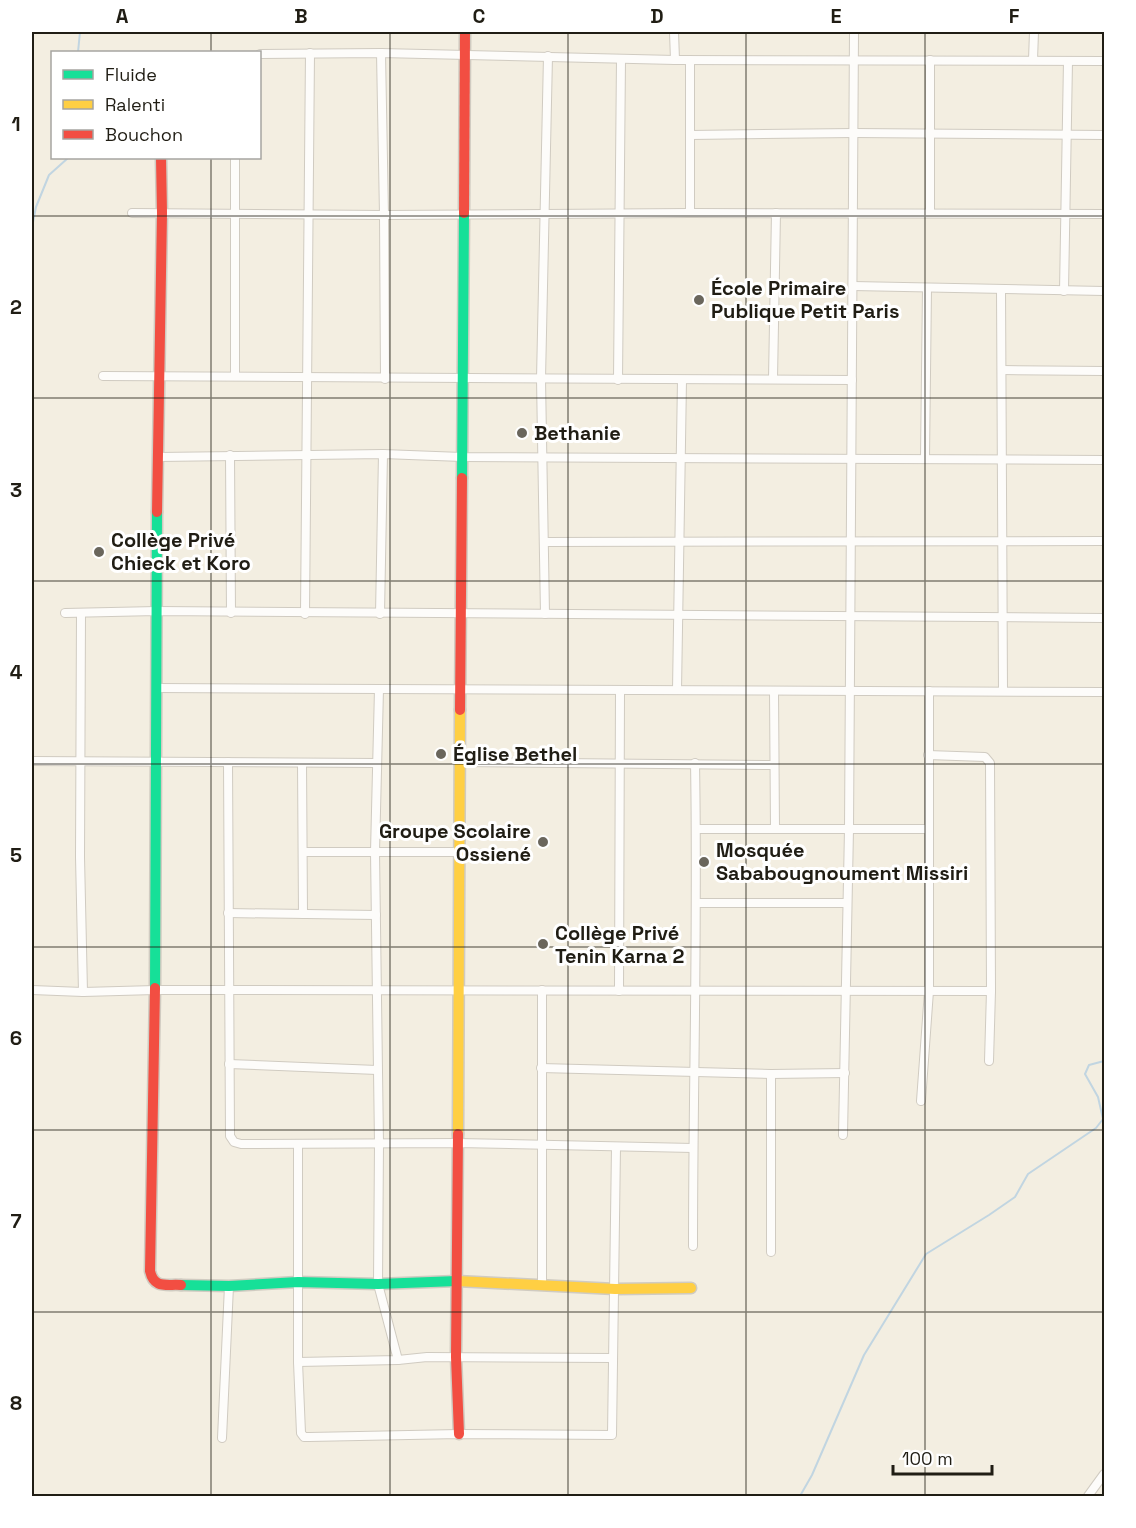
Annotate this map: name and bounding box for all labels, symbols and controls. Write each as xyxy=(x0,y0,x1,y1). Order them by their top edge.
text: A xyxy=(116,3,129,29)
text: B xyxy=(294,3,308,29)
text: C xyxy=(473,3,486,29)
text: D xyxy=(650,3,664,29)
text: E xyxy=(830,3,842,29)
text: F xyxy=(1009,3,1020,29)
legend xyxy=(51,51,261,159)
text: Fluide xyxy=(105,63,157,86)
text: Ralenti xyxy=(105,93,165,116)
text: 1 xyxy=(11,111,21,137)
text: Bouchon xyxy=(105,123,183,146)
place label: École Primaire Publique Petit Paris xyxy=(711,275,899,324)
marker: École Primaire Publique Petit Paris xyxy=(692,293,706,307)
text: 2 xyxy=(10,294,22,320)
place label: Bethanie xyxy=(534,420,621,446)
marker: Bethanie xyxy=(515,426,529,440)
text: 3 xyxy=(10,477,22,503)
place label: Collège Privé Chieck et Koro xyxy=(111,527,251,576)
marker: Collège Privé Chieck et Koro xyxy=(92,545,106,559)
text: 4 xyxy=(10,659,23,685)
place label: Église Bethel xyxy=(453,741,577,767)
marker: Église Bethel xyxy=(434,747,448,761)
place label: Groupe Scolaire Ossiené xyxy=(379,818,531,867)
marker: Groupe Scolaire Ossiené xyxy=(536,835,550,849)
place label: Mosquée Sababougnoument Missiri xyxy=(716,837,968,886)
text: 5 xyxy=(10,842,22,868)
marker: Mosquée Sababougnoument Missiri xyxy=(697,855,711,869)
place label: Collège Privé Tenin Karna 2 xyxy=(555,920,684,969)
marker: Collège Privé Tenin Karna 2 xyxy=(536,937,550,951)
text: 6 xyxy=(10,1025,22,1051)
text: 7 xyxy=(10,1208,22,1234)
text: 8 xyxy=(10,1390,22,1416)
scale bar xyxy=(893,1438,992,1476)
text: 100 m xyxy=(902,1447,953,1470)

